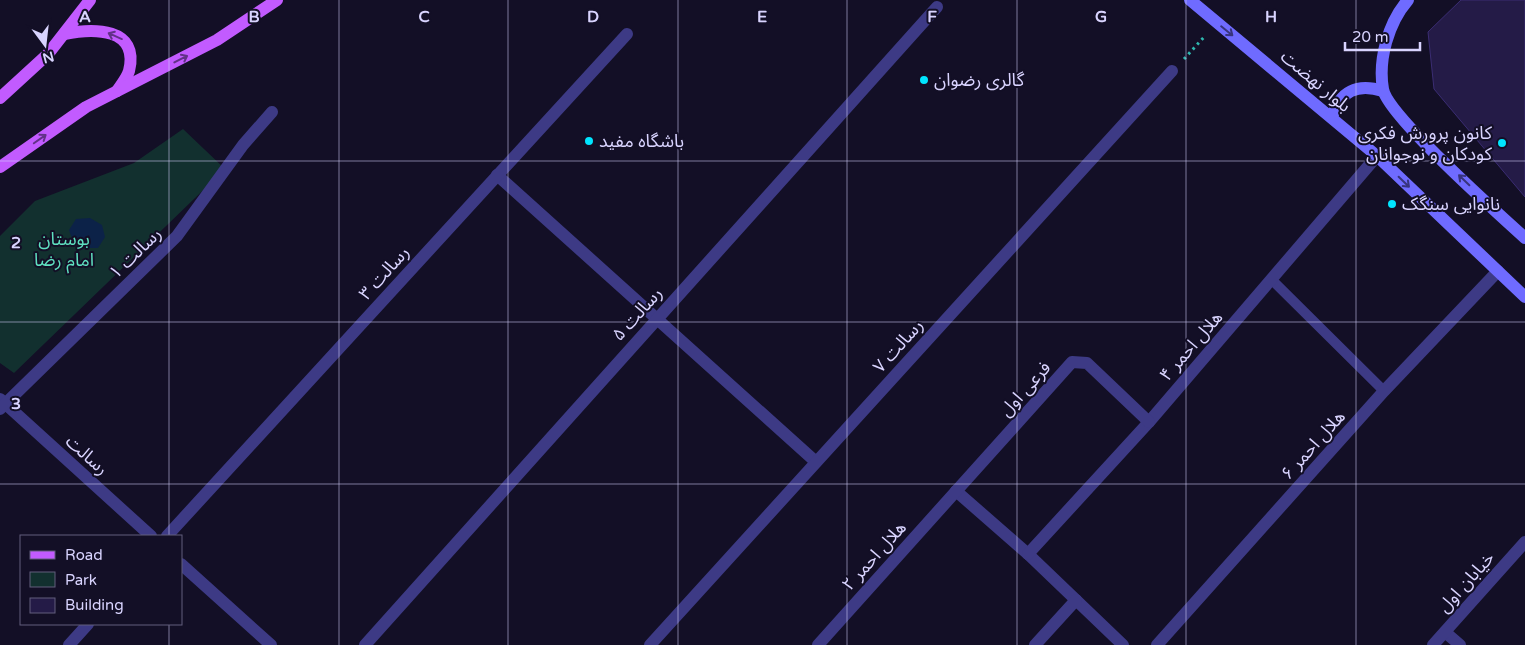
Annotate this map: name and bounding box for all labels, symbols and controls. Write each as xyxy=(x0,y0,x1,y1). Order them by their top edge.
text: A xyxy=(79,7,91,27)
text: B xyxy=(248,7,260,27)
text: C xyxy=(418,7,430,27)
text: D xyxy=(587,7,599,27)
text: E xyxy=(757,7,767,27)
text: F xyxy=(927,7,937,27)
text: G xyxy=(1095,7,1107,27)
text: H xyxy=(1265,7,1277,27)
north arrow xyxy=(20,20,70,70)
scale bar xyxy=(1345,20,1420,52)
one-way arrow xyxy=(1220,25,1233,36)
text: 20 m xyxy=(1352,28,1389,46)
one-way arrow xyxy=(108,30,123,40)
street label: بلوار نهضت xyxy=(1276,45,1356,117)
text: N xyxy=(41,47,56,67)
one-way arrow xyxy=(173,54,188,63)
place label: گالری رضوان xyxy=(934,69,1025,91)
marker: گالری رضوان xyxy=(918,74,930,86)
place label: کانون پرورش فکری کودکان و نوجوانان xyxy=(1358,122,1493,165)
place label: باشگاه مفید xyxy=(599,130,684,152)
one-way arrow xyxy=(33,134,47,144)
marker: باشگاه مفید xyxy=(583,135,595,147)
marker: کانون پرورش فکری کودکان و نوجوانان xyxy=(1496,137,1508,149)
one-way arrow xyxy=(1458,174,1471,186)
one-way arrow xyxy=(1398,176,1410,188)
place label: نانوایی سنگک xyxy=(1402,193,1500,215)
marker: نانوایی سنگک xyxy=(1386,198,1398,210)
street label: رسالت ۱ xyxy=(104,223,166,283)
park label: بوستان امام رضا xyxy=(34,228,94,274)
text: 2 xyxy=(11,233,21,253)
street label: رسالت ۳ xyxy=(354,242,414,304)
street label: رسالت ۵ xyxy=(607,283,667,345)
street label: هلال احمر ۴ xyxy=(1155,306,1227,386)
street label: رسالت ۷ xyxy=(868,315,928,377)
street label: فرعی اول xyxy=(995,357,1055,421)
text: 3 xyxy=(11,394,21,414)
street label: هلال احمر ۶ xyxy=(1276,406,1350,484)
street label: رسالت xyxy=(61,430,113,480)
street label: هلال احمر ۲ xyxy=(837,517,911,595)
legend xyxy=(20,535,182,625)
text: Road xyxy=(65,546,103,564)
street label: خیابان اول xyxy=(1433,547,1499,617)
text: Park xyxy=(65,571,97,589)
text: Building xyxy=(65,596,124,614)

